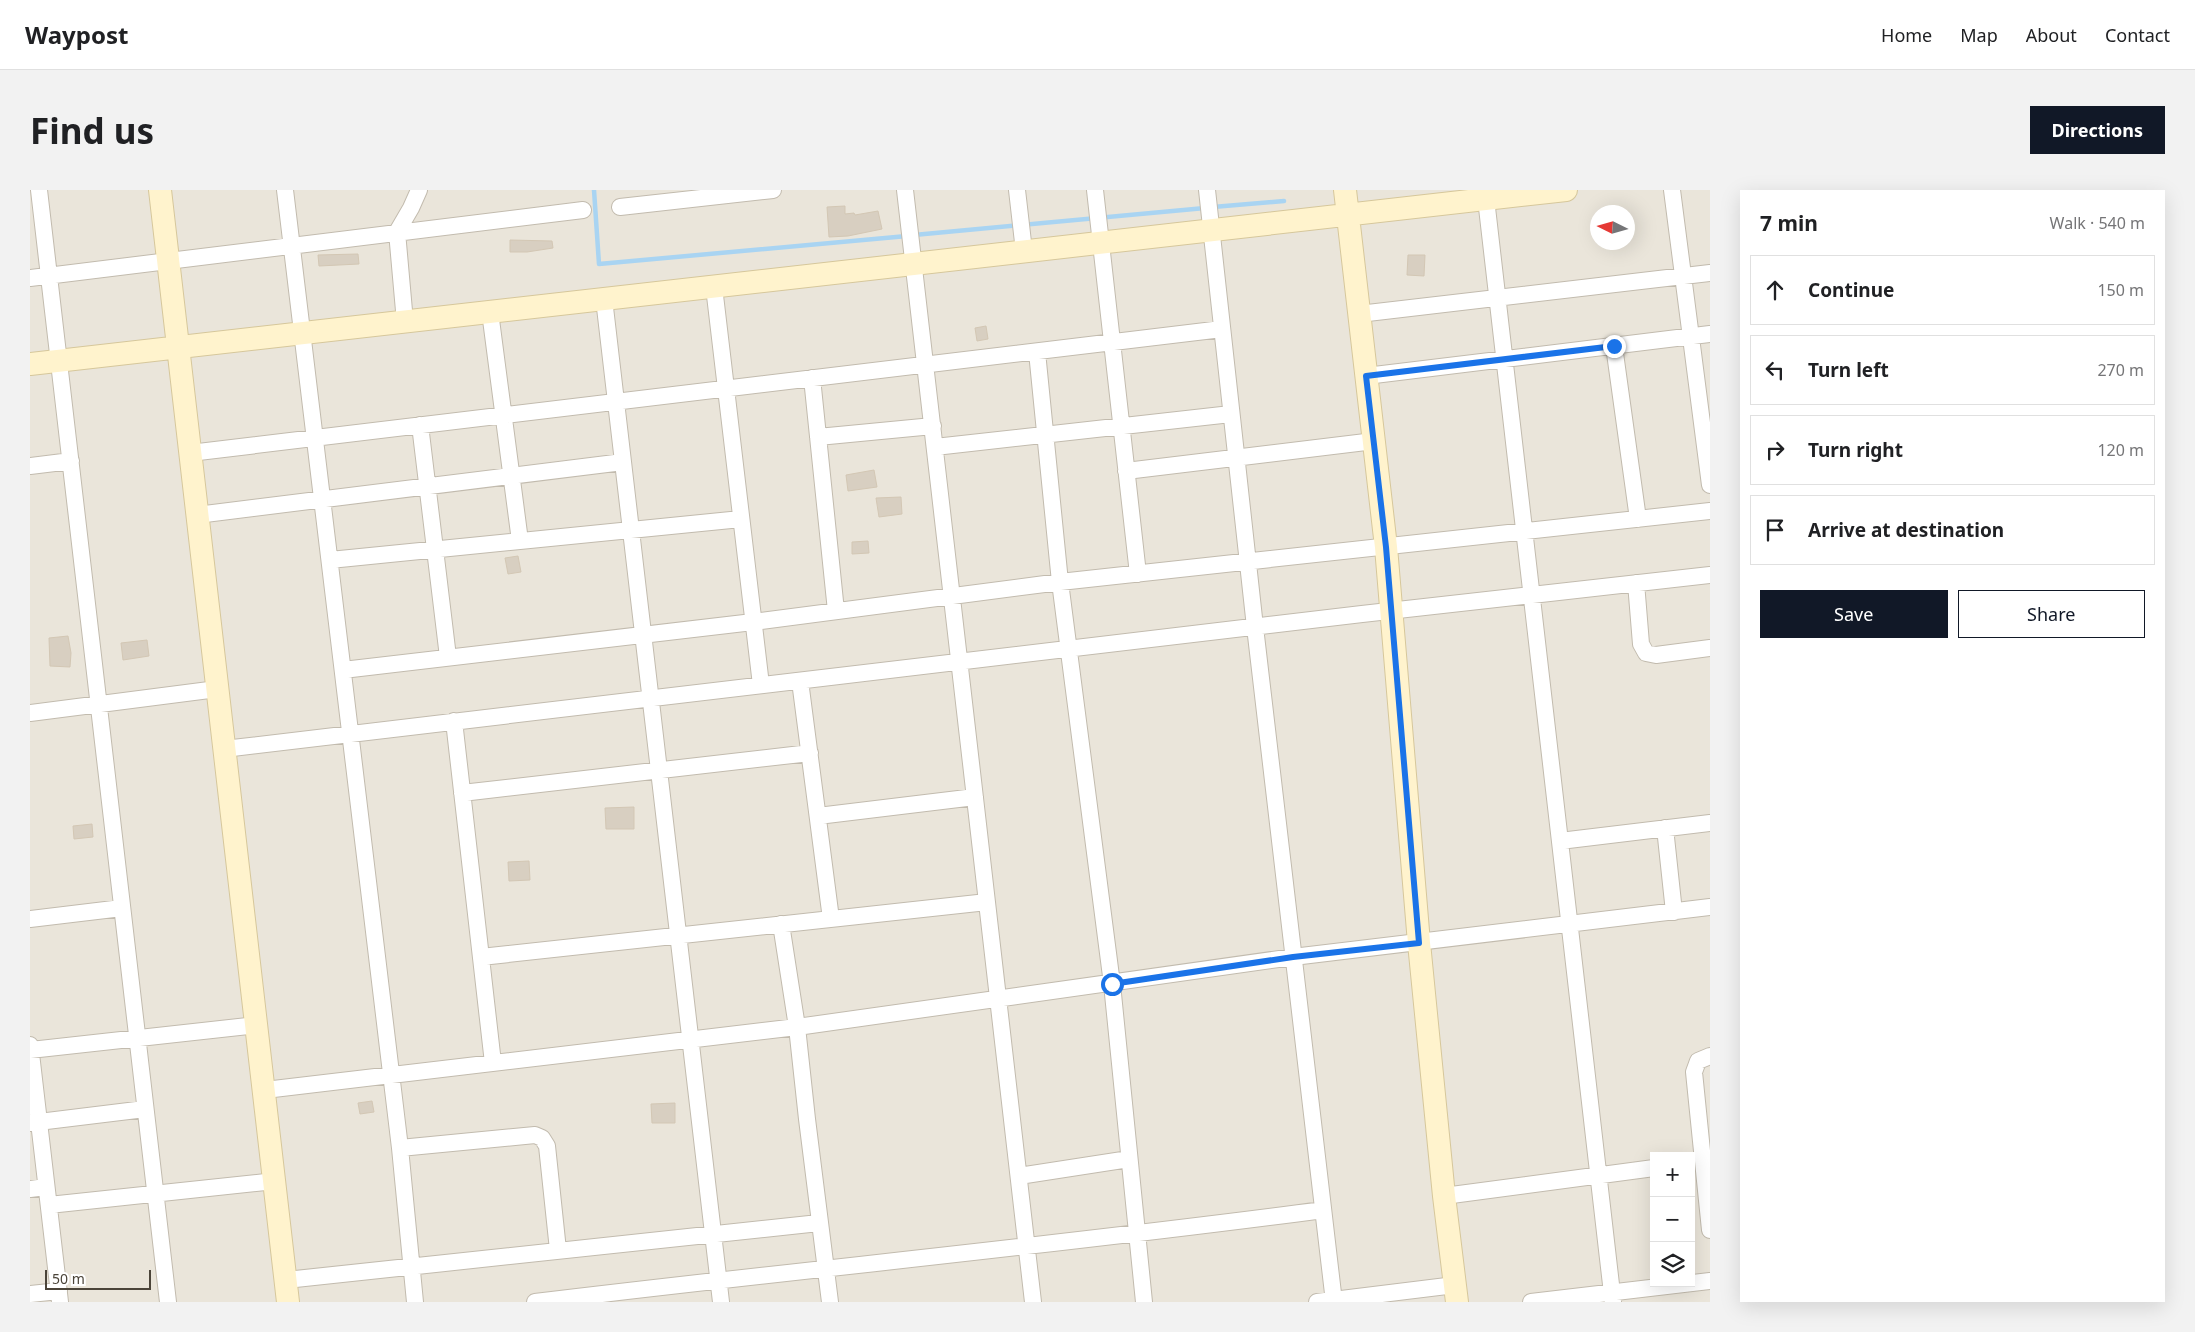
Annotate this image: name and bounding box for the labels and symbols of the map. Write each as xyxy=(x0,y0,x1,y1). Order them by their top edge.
north arrow xyxy=(1590,205,1635,250)
route end xyxy=(1603,335,1626,358)
route start xyxy=(1101,973,1124,996)
scale bar xyxy=(45,1267,151,1290)

